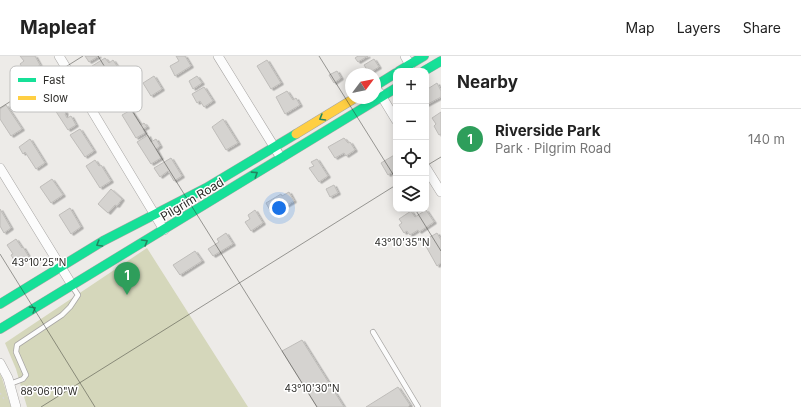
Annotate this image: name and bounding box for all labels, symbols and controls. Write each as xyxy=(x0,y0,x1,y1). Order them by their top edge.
text: Mapleaf xyxy=(20,16,96,39)
text: Map xyxy=(626,19,655,36)
text: Layers xyxy=(677,19,721,36)
text: Share xyxy=(743,19,781,36)
legend xyxy=(10,66,142,112)
north arrow xyxy=(345,68,381,104)
map controls xyxy=(393,68,429,212)
button: + xyxy=(393,68,429,104)
text: Nearby xyxy=(457,72,518,92)
text: Fast xyxy=(43,73,65,87)
text: Slow xyxy=(43,91,68,105)
button: − xyxy=(393,104,429,140)
one-way arrow xyxy=(319,114,326,121)
text: Riverside Park xyxy=(495,121,600,140)
text: 1 xyxy=(467,131,473,147)
text: 140 m xyxy=(748,131,785,147)
button: locate xyxy=(393,140,429,176)
text: Park · Pilgrim Road xyxy=(495,140,611,156)
one-way arrow xyxy=(251,172,258,179)
street label: Pilgrim Road xyxy=(158,174,226,224)
button: layers xyxy=(393,176,429,212)
your location xyxy=(269,198,289,218)
text: 43°10'35"N xyxy=(375,236,429,248)
one-way arrow xyxy=(96,239,103,246)
one-way arrow xyxy=(141,239,148,247)
text: 43°10'25"N xyxy=(12,256,66,268)
pin: 1 xyxy=(114,262,140,295)
one-way arrow xyxy=(29,306,36,313)
text: 43°10'30"N xyxy=(284,382,340,394)
text: 88°06'10"W xyxy=(20,385,78,397)

